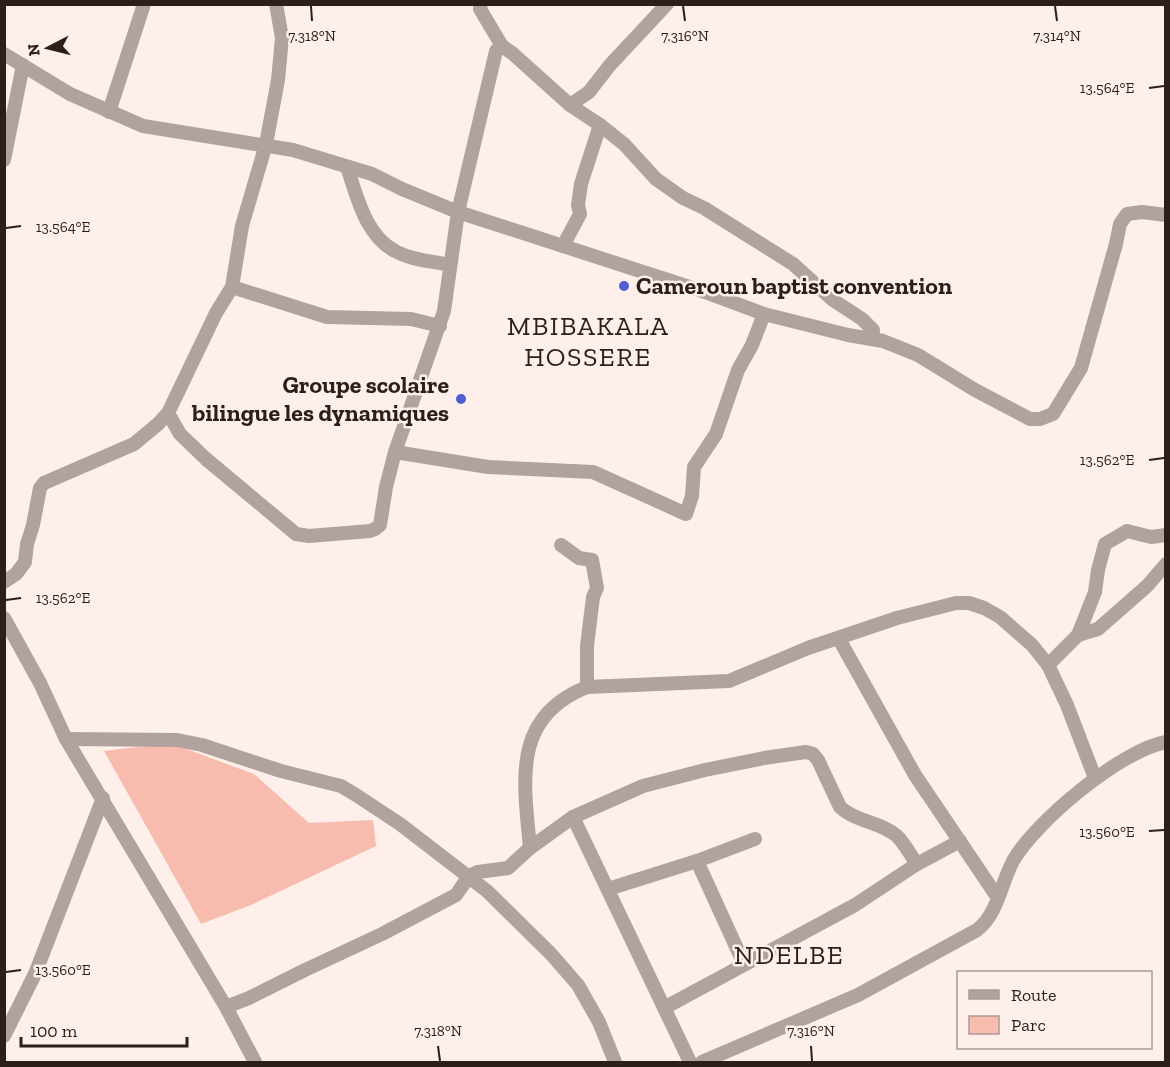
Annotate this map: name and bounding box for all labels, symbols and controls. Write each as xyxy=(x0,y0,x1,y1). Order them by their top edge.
north arrow xyxy=(18,18,78,78)
text: 7.318°N xyxy=(288,27,336,45)
text: 7.316°N xyxy=(661,27,709,45)
text: 7.314°N xyxy=(1033,27,1081,45)
text: N xyxy=(23,43,44,57)
text: 13.564°E xyxy=(1080,79,1134,97)
text: 13.564°E xyxy=(36,218,90,236)
place label: Cameroun baptist convention xyxy=(636,271,952,300)
marker: Cameroun baptist convention xyxy=(617,279,631,293)
district label: MBIBAKALA HOSSERE xyxy=(507,310,669,373)
place label: Groupe scolaire bilingue les dynamiques xyxy=(191,370,449,427)
marker: Groupe scolaire bilingue les dynamiques xyxy=(454,392,468,406)
text: 13.562°E xyxy=(1080,451,1134,469)
text: 13.562°E xyxy=(36,589,90,607)
text: 13.560°E xyxy=(1079,823,1135,841)
district label: NDELBE xyxy=(734,939,844,971)
text: 13.560°E xyxy=(35,961,91,979)
legend xyxy=(957,971,1152,1049)
text: Route xyxy=(1011,984,1056,1006)
scale bar xyxy=(21,1010,188,1048)
text: Parc xyxy=(1011,1014,1046,1036)
text: 100 m xyxy=(30,1020,78,1042)
text: 7.318°N xyxy=(414,1022,462,1040)
text: 7.316°N xyxy=(787,1022,835,1040)

